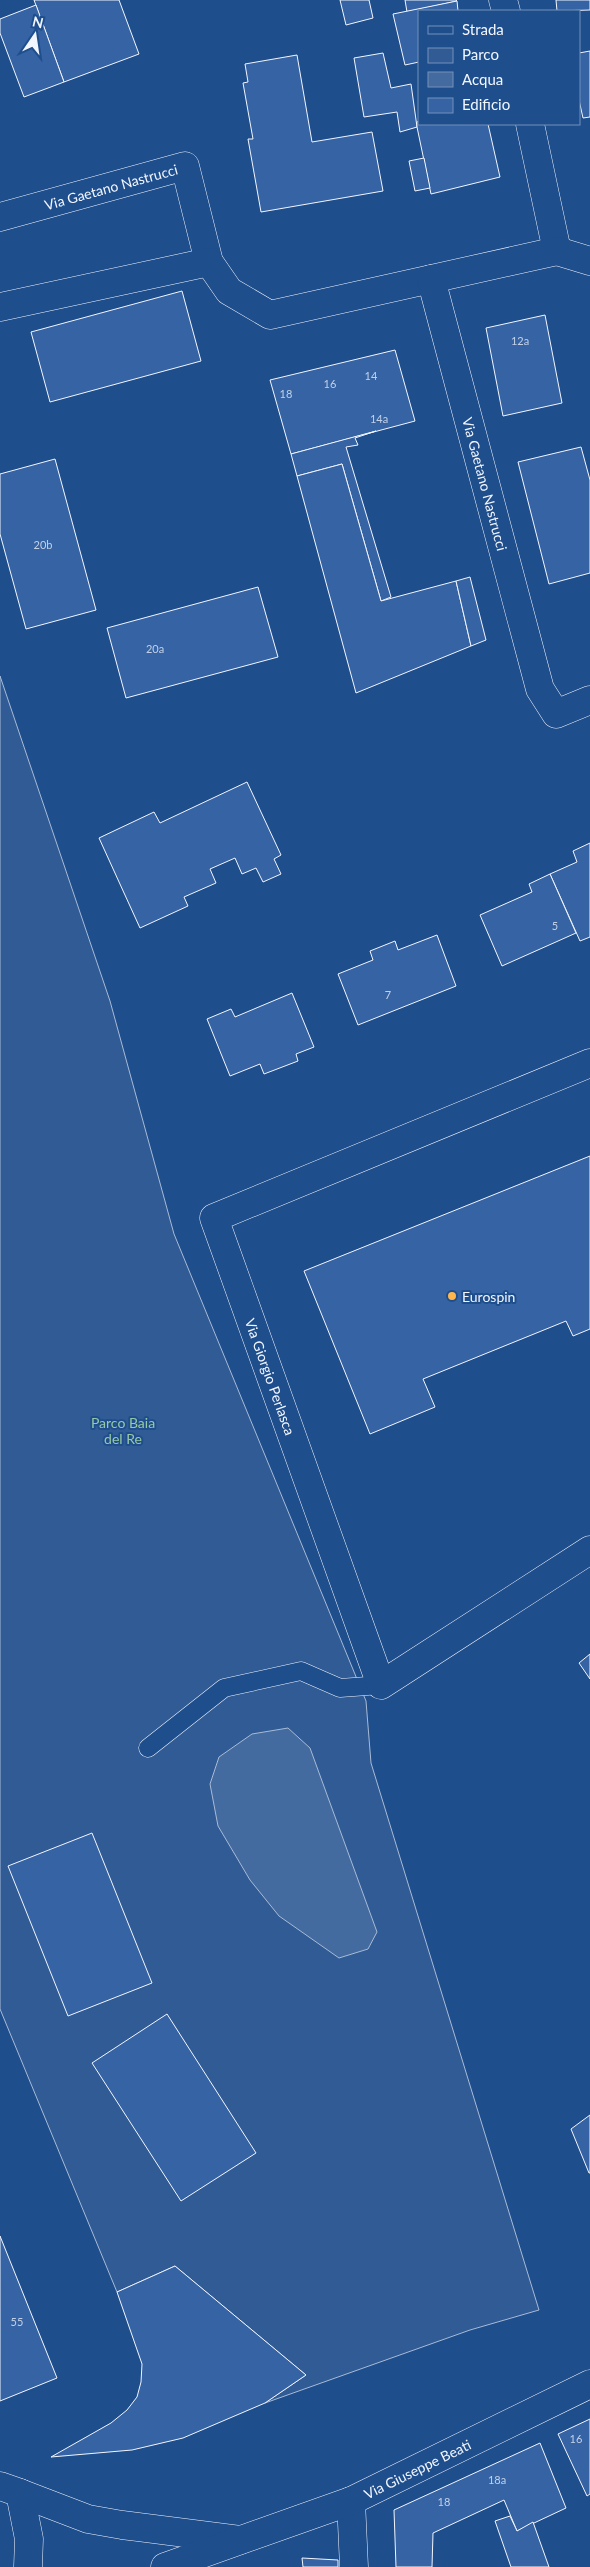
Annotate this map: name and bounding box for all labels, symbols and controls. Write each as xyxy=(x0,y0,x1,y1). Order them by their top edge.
north arrow xyxy=(10,10,60,60)
legend xyxy=(418,10,580,125)
text: N xyxy=(31,12,45,31)
text: Strada xyxy=(462,20,504,38)
text: Parco xyxy=(462,45,499,63)
text: Acqua xyxy=(462,70,503,88)
text: Edificio xyxy=(462,95,510,113)
street label: Via Gaetano Nastrucci xyxy=(42,160,179,213)
house number: 12a xyxy=(511,334,529,347)
house number: 14 xyxy=(365,369,378,382)
house number: 16 xyxy=(324,377,336,390)
house number: 18 xyxy=(280,387,292,400)
house number: 14a xyxy=(370,412,388,425)
street label: Via Gaetano Nastrucci xyxy=(460,415,511,552)
house number: 20b xyxy=(34,538,52,551)
house number: 20a xyxy=(146,642,164,655)
house number: 5 xyxy=(552,919,558,932)
house number: 7 xyxy=(385,988,391,1001)
place label: Eurospin xyxy=(462,1288,515,1305)
marker: Eurospin xyxy=(446,1290,458,1302)
street label: Via Giorgio Perlasca xyxy=(242,1316,299,1437)
park label: Parco Baia del Re xyxy=(91,1414,155,1447)
house number: 55 xyxy=(11,2315,23,2328)
house number: 16 xyxy=(570,2432,582,2445)
street label: Via Giuseppe Beati xyxy=(361,2435,473,2502)
house number: 18a xyxy=(488,2473,506,2486)
house number: 18 xyxy=(438,2495,450,2508)

